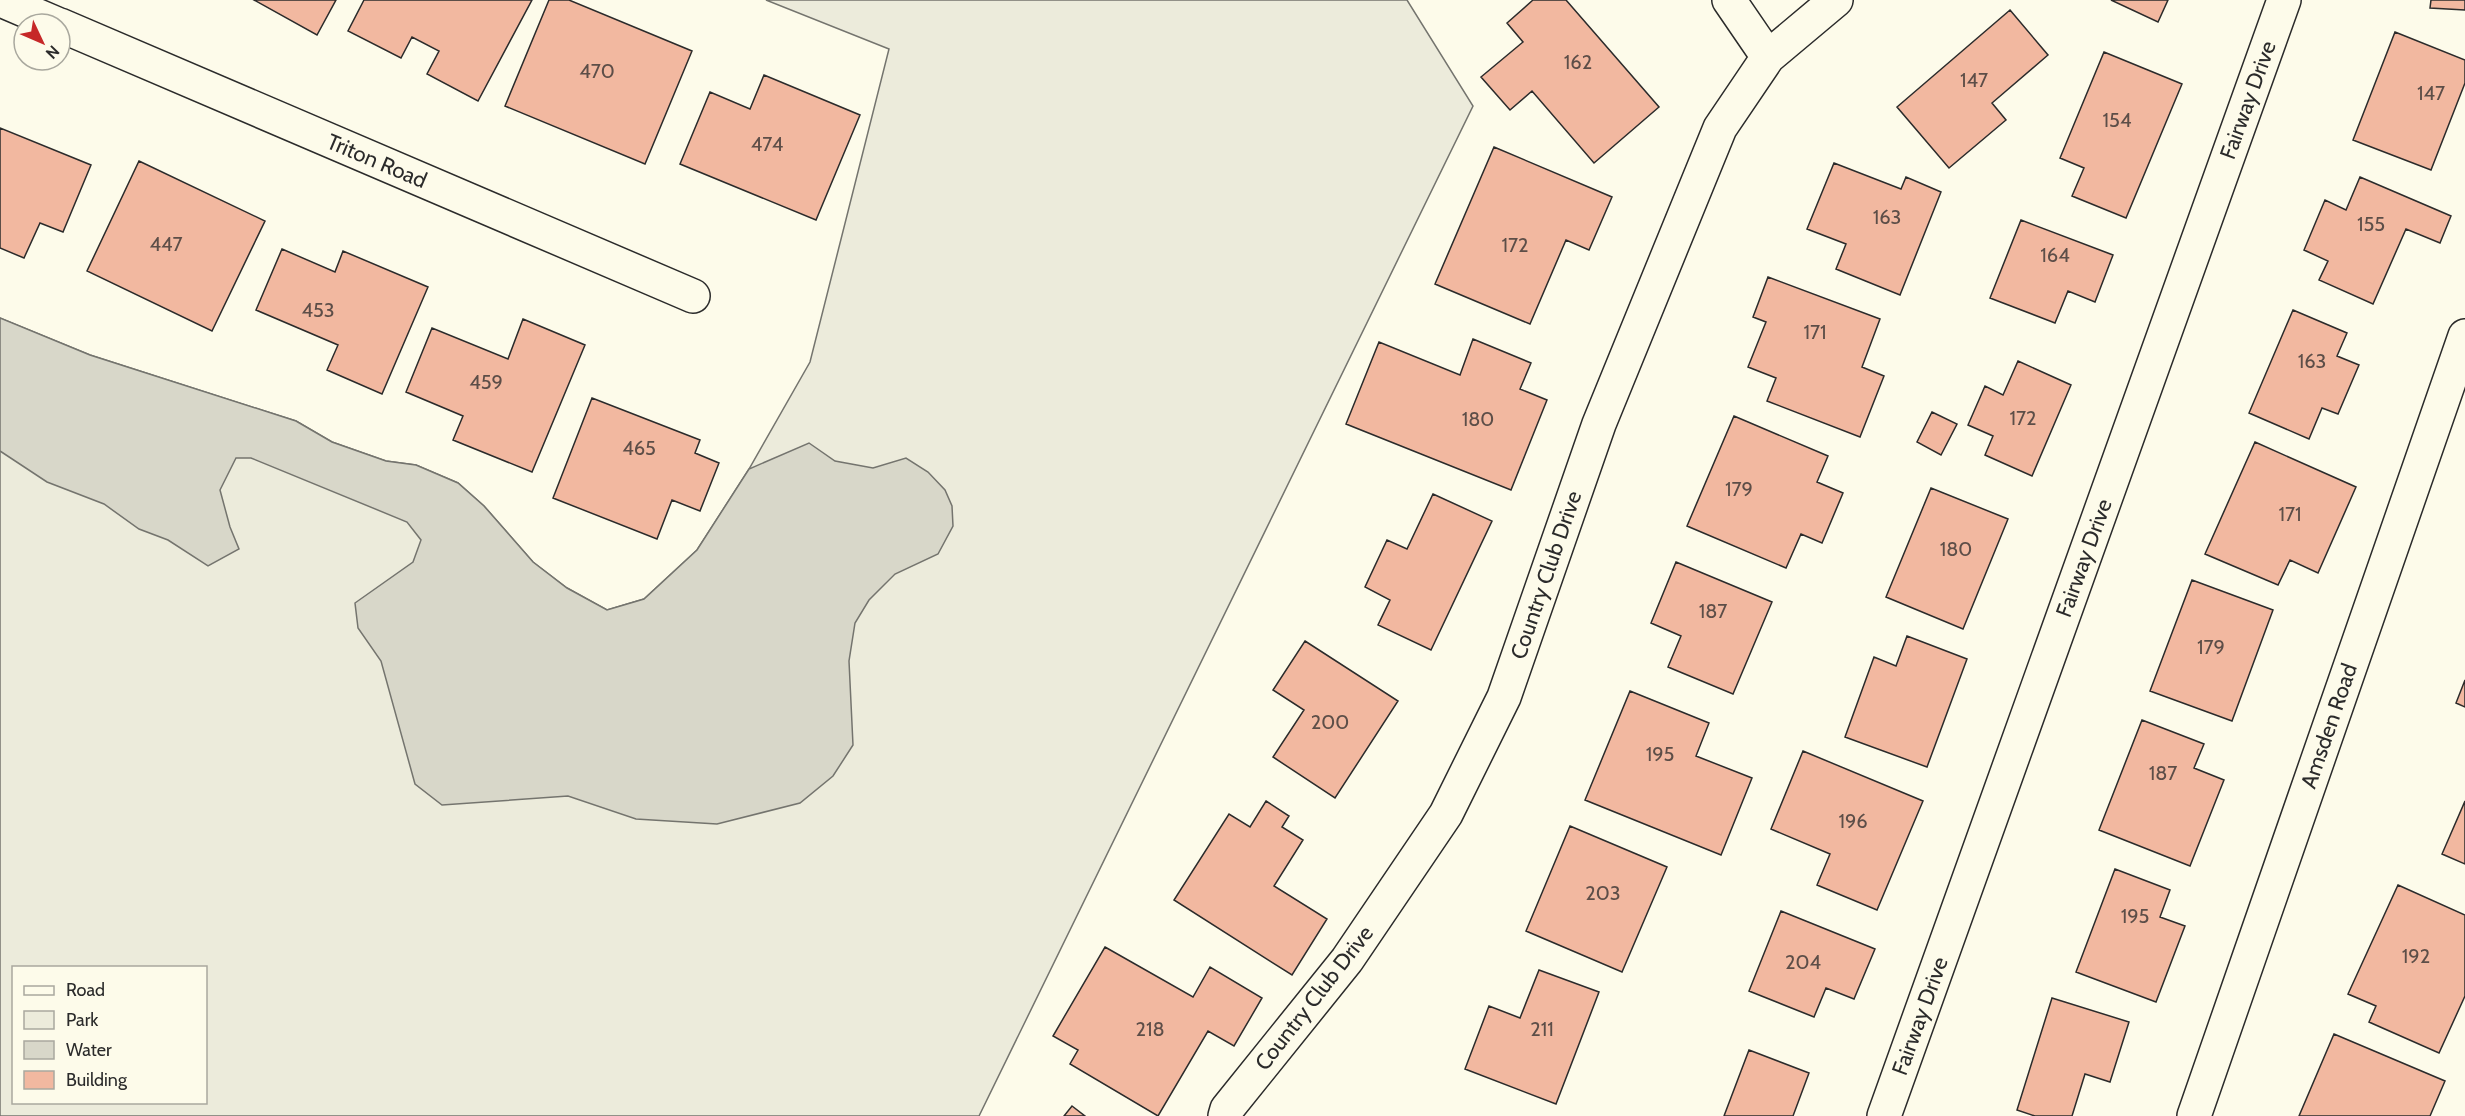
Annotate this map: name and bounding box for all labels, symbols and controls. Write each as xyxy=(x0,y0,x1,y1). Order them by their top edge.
north arrow xyxy=(12,12,72,72)
street label: Fairway Drive xyxy=(2214,37,2282,163)
text: N xyxy=(42,41,63,63)
house number: 162 xyxy=(1564,50,1592,74)
house number: 470 xyxy=(579,59,615,83)
house number: 147 xyxy=(1960,68,1988,92)
house number: 147 xyxy=(2417,81,2445,105)
house number: 154 xyxy=(2103,108,2132,132)
street label: Triton Road xyxy=(323,128,431,194)
house number: 474 xyxy=(751,132,784,156)
house number: 163 xyxy=(1873,205,1901,229)
house number: 155 xyxy=(2357,212,2385,236)
house number: 447 xyxy=(149,232,183,256)
house number: 172 xyxy=(1501,233,1529,257)
house number: 164 xyxy=(2040,243,2070,267)
house number: 453 xyxy=(301,298,335,322)
house number: 171 xyxy=(1803,320,1827,344)
house number: 163 xyxy=(2298,349,2326,373)
house number: 459 xyxy=(469,370,503,394)
house number: 172 xyxy=(2009,406,2037,430)
house number: 180 xyxy=(1462,407,1494,431)
house number: 465 xyxy=(622,436,656,460)
house number: 179 xyxy=(1725,477,1753,501)
street label: Country Club Drive xyxy=(1505,487,1587,663)
street label: Fairway Drive xyxy=(2050,495,2118,621)
house number: 171 xyxy=(2278,502,2302,526)
house number: 180 xyxy=(1940,537,1972,561)
house number: 187 xyxy=(1699,599,1727,623)
house number: 179 xyxy=(2197,635,2225,659)
street label: Amsden Road xyxy=(2295,660,2363,792)
house number: 200 xyxy=(1311,710,1349,734)
house number: 195 xyxy=(1646,742,1674,766)
house number: 187 xyxy=(2149,761,2177,785)
house number: 196 xyxy=(1838,809,1868,833)
house number: 203 xyxy=(1585,881,1621,905)
house number: 195 xyxy=(2121,904,2149,928)
street label: Country Club Drive xyxy=(1249,920,1379,1076)
house number: 192 xyxy=(2402,944,2430,968)
house number: 204 xyxy=(1785,950,1821,974)
street label: Fairway Drive xyxy=(1886,953,1954,1079)
legend xyxy=(12,966,207,1104)
text: Road xyxy=(66,979,105,1001)
text: Park xyxy=(66,1009,99,1031)
house number: 218 xyxy=(1135,1017,1165,1041)
house number: 211 xyxy=(1530,1017,1554,1041)
text: Water xyxy=(66,1039,112,1061)
text: Building xyxy=(66,1069,128,1091)

